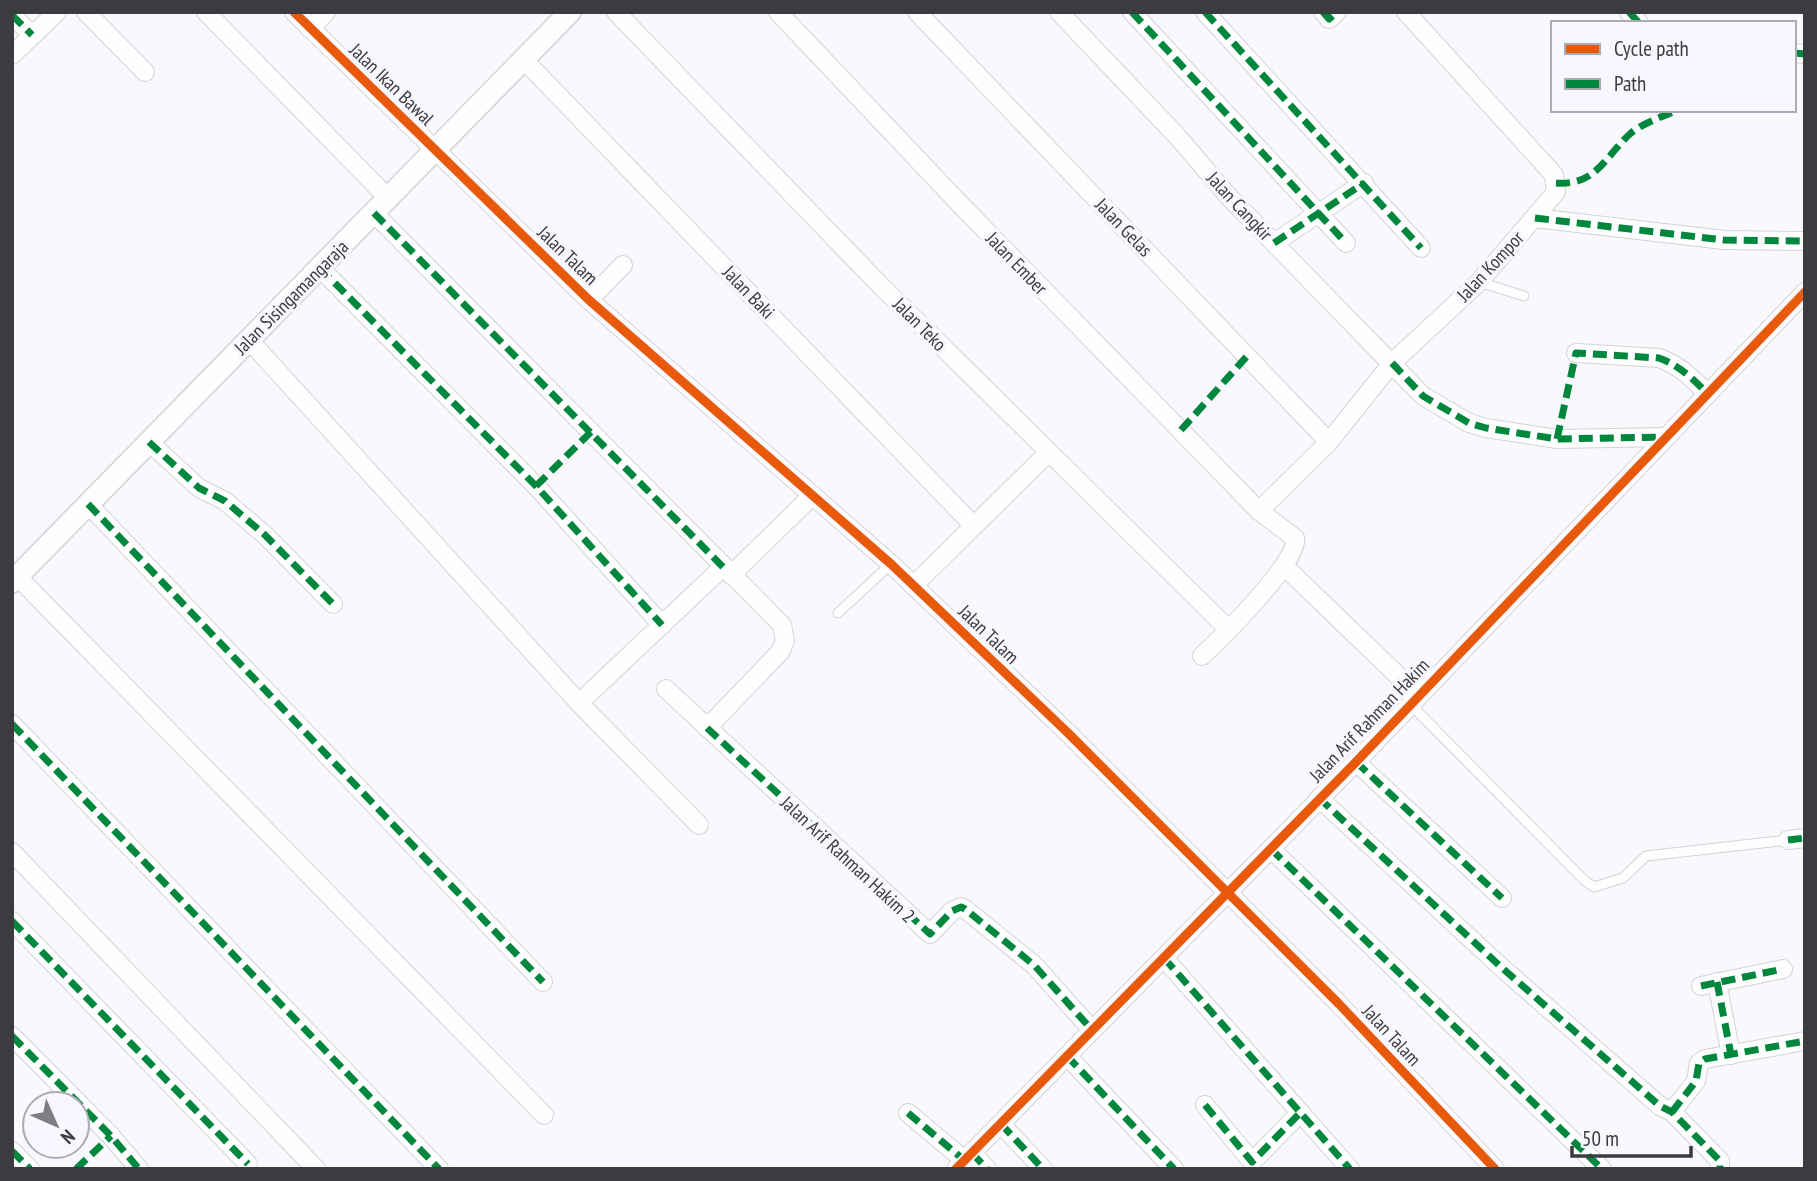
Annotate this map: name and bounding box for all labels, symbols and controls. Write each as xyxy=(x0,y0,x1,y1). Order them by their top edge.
legend xyxy=(1551,21,1796,112)
text: Cycle path xyxy=(1614,35,1689,62)
street label: Jalan Ikan Bawal xyxy=(344,37,440,131)
text: Path xyxy=(1614,70,1646,97)
street label: Jalan Cangkir xyxy=(1201,166,1279,246)
street label: Jalan Gelas xyxy=(1090,192,1158,261)
street label: Jalan Talam xyxy=(532,220,603,290)
street label: Jalan Kompor xyxy=(1451,225,1529,307)
street label: Jalan Ember xyxy=(980,226,1053,300)
street label: Jalan Sisingamangaraja xyxy=(228,235,353,360)
street label: Jalan Baki xyxy=(717,260,780,324)
street label: Jalan Teko xyxy=(888,292,952,356)
street label: Jalan Talam xyxy=(953,599,1024,669)
street label: Jalan Arif Rahman Hakim xyxy=(1303,653,1434,787)
street label: Jalan Arif Rahman Hakim 2 xyxy=(775,790,920,927)
street label: Jalan Talam xyxy=(1357,999,1426,1071)
north arrow xyxy=(21,1090,91,1160)
scale bar xyxy=(1572,1114,1691,1158)
text: N xyxy=(56,1125,80,1149)
text: 50 m xyxy=(1582,1125,1619,1152)

